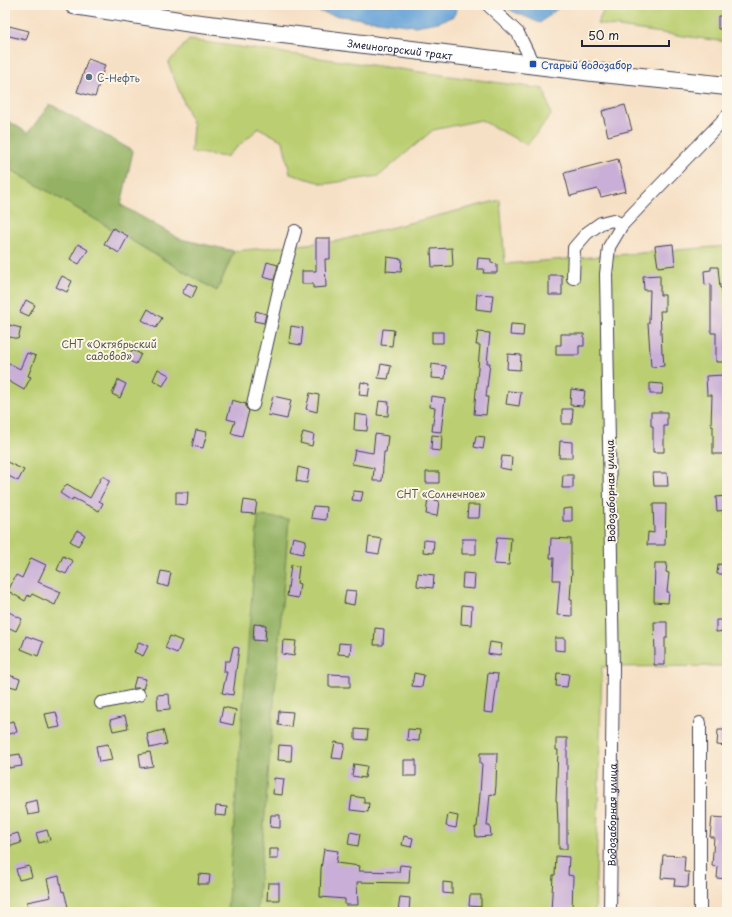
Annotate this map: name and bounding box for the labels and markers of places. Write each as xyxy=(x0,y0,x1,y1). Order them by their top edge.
place label: Старый водозабор xyxy=(541,57,632,72)
marker: Старый водозабор xyxy=(528,59,538,69)
place label: С-Нефть xyxy=(97,70,141,85)
marker: С-Нефть xyxy=(84,72,94,82)

